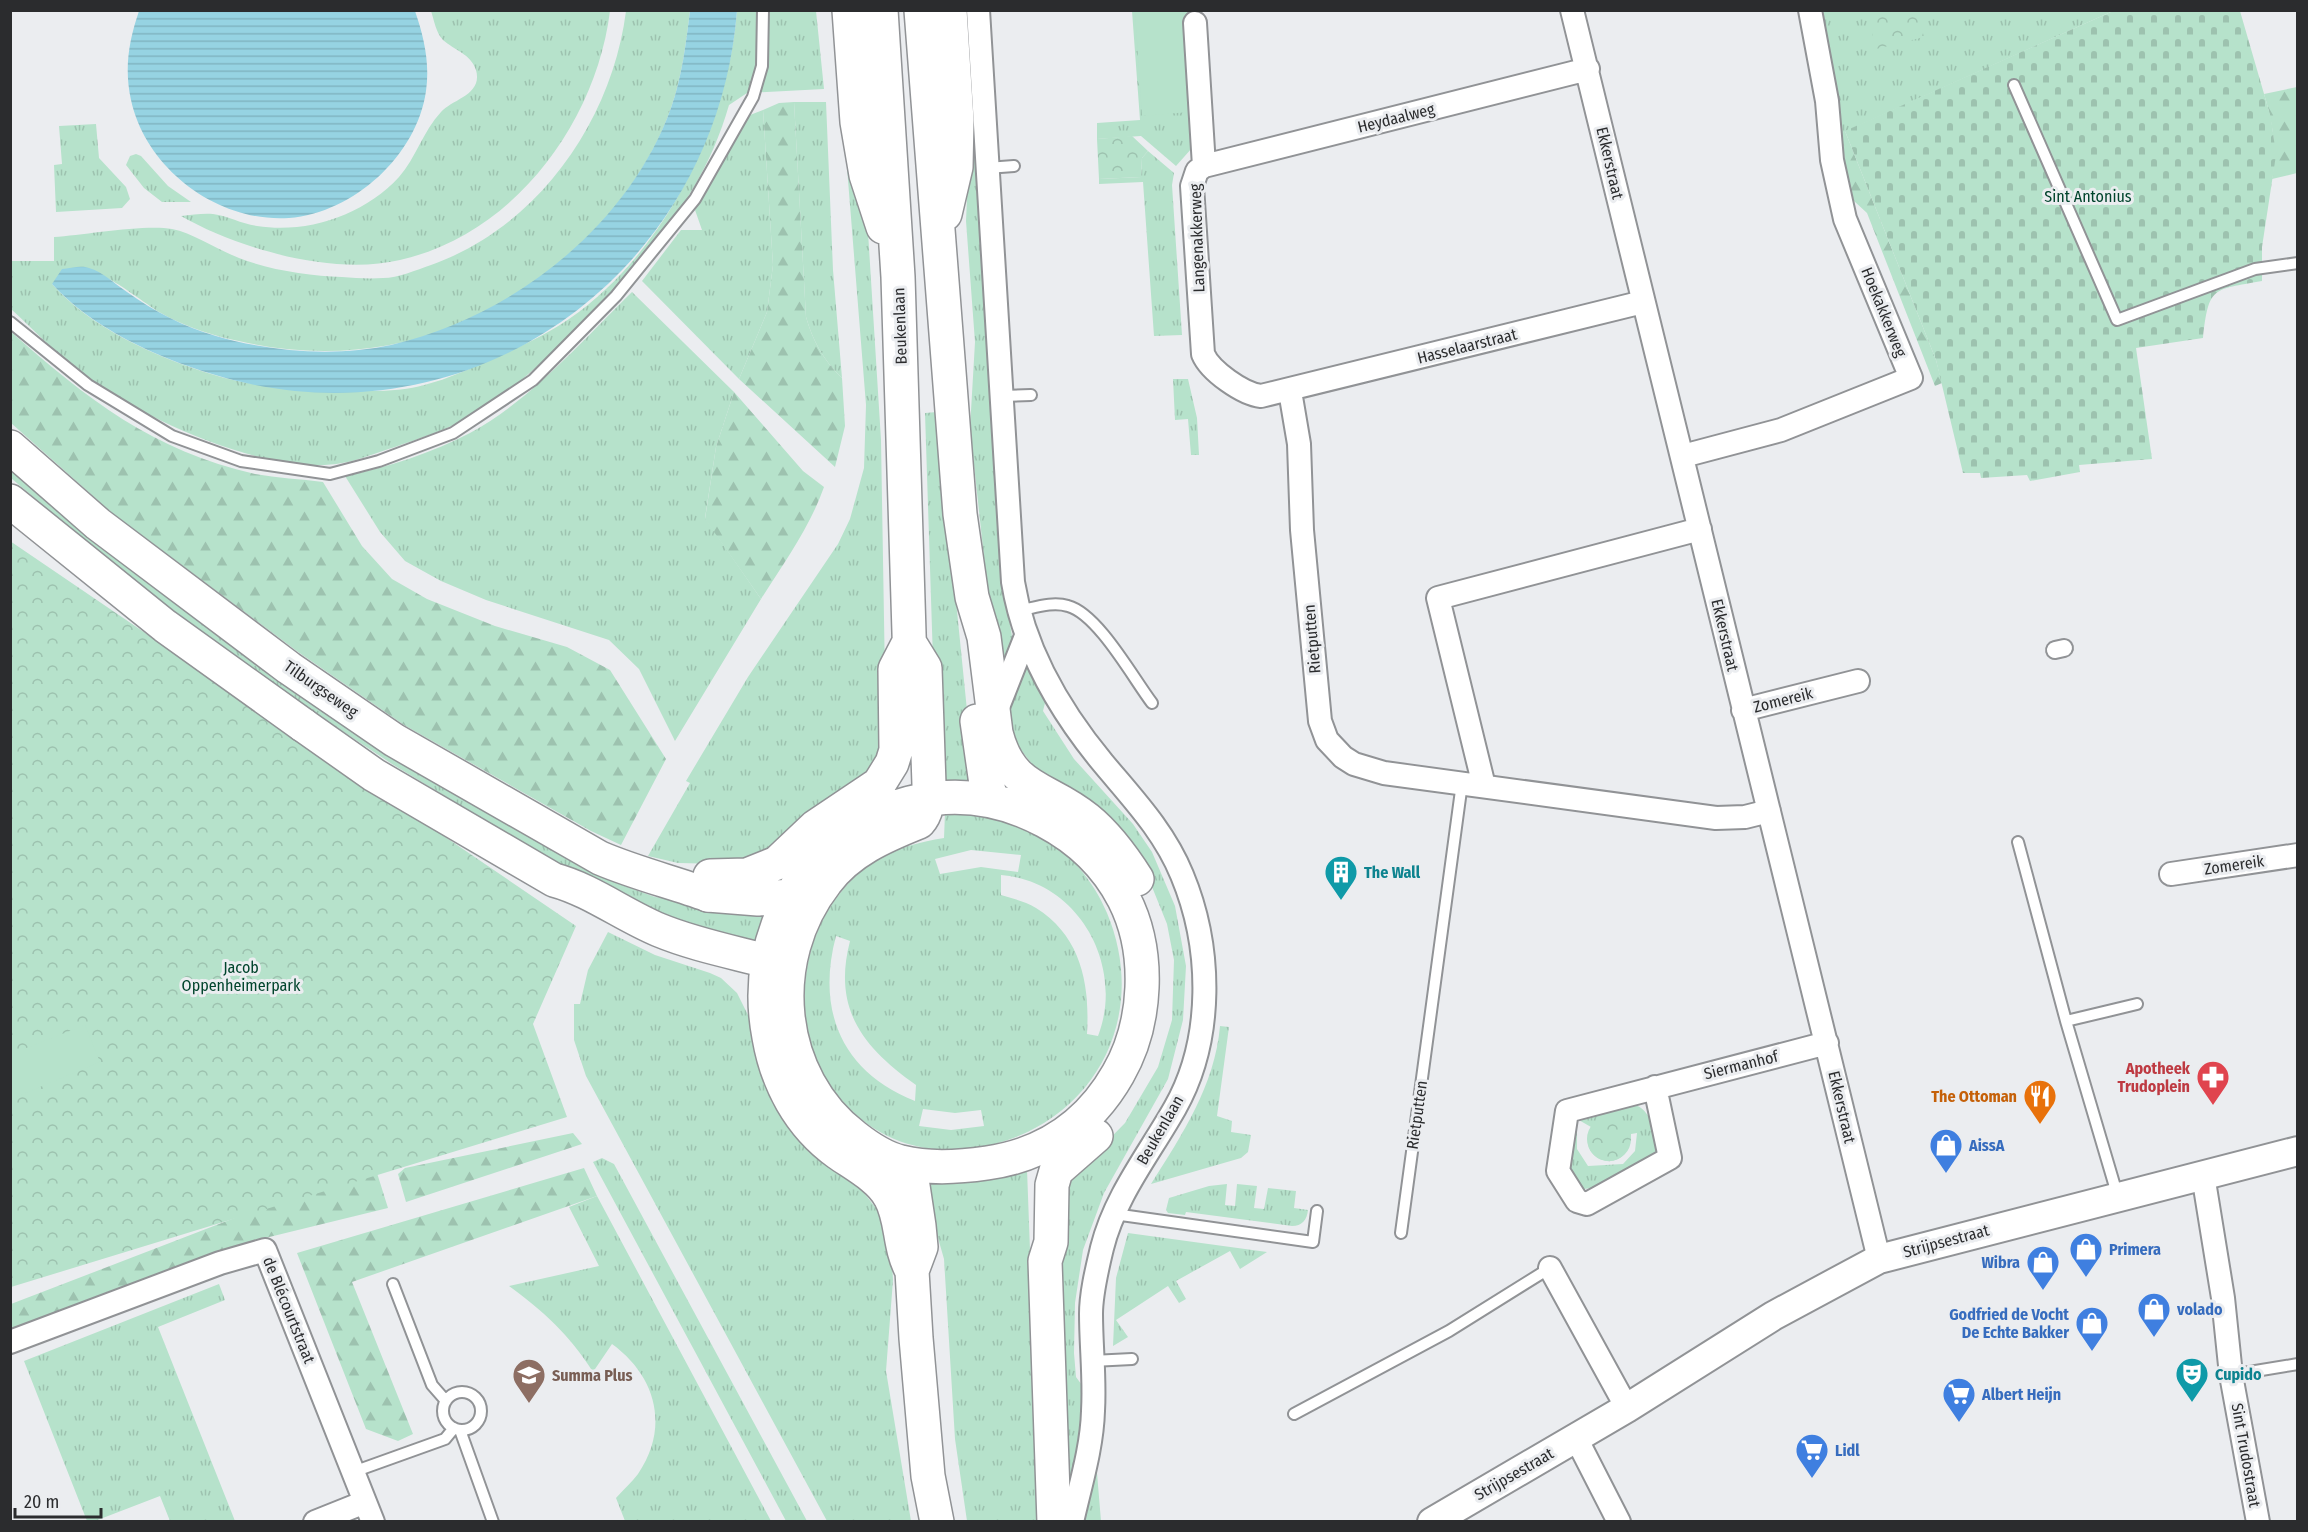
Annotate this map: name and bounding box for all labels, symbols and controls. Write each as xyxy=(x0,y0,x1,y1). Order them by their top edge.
street label: Heydaalweg xyxy=(1355,99,1437,137)
street label: Ekkerstraat xyxy=(1592,125,1628,202)
street label: Langenakkerweg xyxy=(1186,183,1208,293)
park label: Sint Antonius xyxy=(2044,187,2132,206)
street label: Hoekakkerweg xyxy=(1857,264,1911,360)
street label: Beukenlaan xyxy=(889,287,911,365)
street label: Hasselaarstraat xyxy=(1415,324,1519,368)
street label: Ekkerstraat xyxy=(1707,597,1743,674)
street label: Rietputten xyxy=(1300,604,1324,674)
street label: Tilburgseweg xyxy=(280,657,362,722)
street label: Zomereik xyxy=(1751,683,1815,717)
street label: Zomereik xyxy=(2203,851,2266,879)
building icon: The Wall xyxy=(1323,854,1359,901)
place label: The Wall xyxy=(1364,863,1421,882)
park label: Jacob Oppenheimerpark xyxy=(182,958,301,995)
street label: Siermanhof xyxy=(1702,1046,1781,1083)
place label: Apotheek Trudoplein xyxy=(2118,1059,2191,1096)
pharmacy icon: Apotheek Trudoplein xyxy=(2195,1059,2231,1106)
street label: Ekkerstraat xyxy=(1824,1069,1860,1146)
restaurant icon: The Ottoman xyxy=(2022,1078,2058,1125)
street label: Rietputten xyxy=(1403,1079,1431,1151)
place label: The Ottoman xyxy=(1931,1087,2017,1106)
street label: Beukenlaan xyxy=(1133,1092,1187,1168)
shop icon: AissA xyxy=(1928,1127,1964,1174)
place label: AissA xyxy=(1968,1136,2005,1155)
street label: Strijpsestraat xyxy=(1901,1220,1992,1262)
shop icon: Primera xyxy=(2068,1231,2104,1278)
place label: Primera xyxy=(2109,1240,2161,1259)
shop icon: Wibra xyxy=(2025,1244,2061,1291)
place label: Wibra xyxy=(1981,1253,2020,1272)
street label: de Blécourtstraat xyxy=(259,1254,319,1367)
shop icon: volado xyxy=(2136,1291,2172,1338)
place label: volado xyxy=(2176,1300,2223,1319)
place label: Godfried de Vocht De Echte Bakker xyxy=(1949,1305,2069,1342)
shop icon: Godfried de Vocht De Echte Bakker xyxy=(2074,1305,2110,1352)
theatre icon: Cupido xyxy=(2174,1356,2210,1403)
school or university icon: Summa Plus xyxy=(511,1357,547,1404)
place label: Cupido xyxy=(2215,1365,2262,1384)
place label: Summa Plus xyxy=(552,1366,633,1385)
supermarket icon: Albert Heijn xyxy=(1941,1376,1977,1423)
place label: Albert Heijn xyxy=(1981,1385,2061,1404)
street label: Sint Trudostraat xyxy=(2228,1402,2265,1509)
supermarket icon: Lidl xyxy=(1794,1432,1830,1479)
place label: Lidl xyxy=(1835,1441,1860,1460)
street label: Strijpsestraat xyxy=(1471,1443,1558,1504)
scale bar xyxy=(15,1481,100,1519)
text: 20 m xyxy=(24,1491,59,1513)

